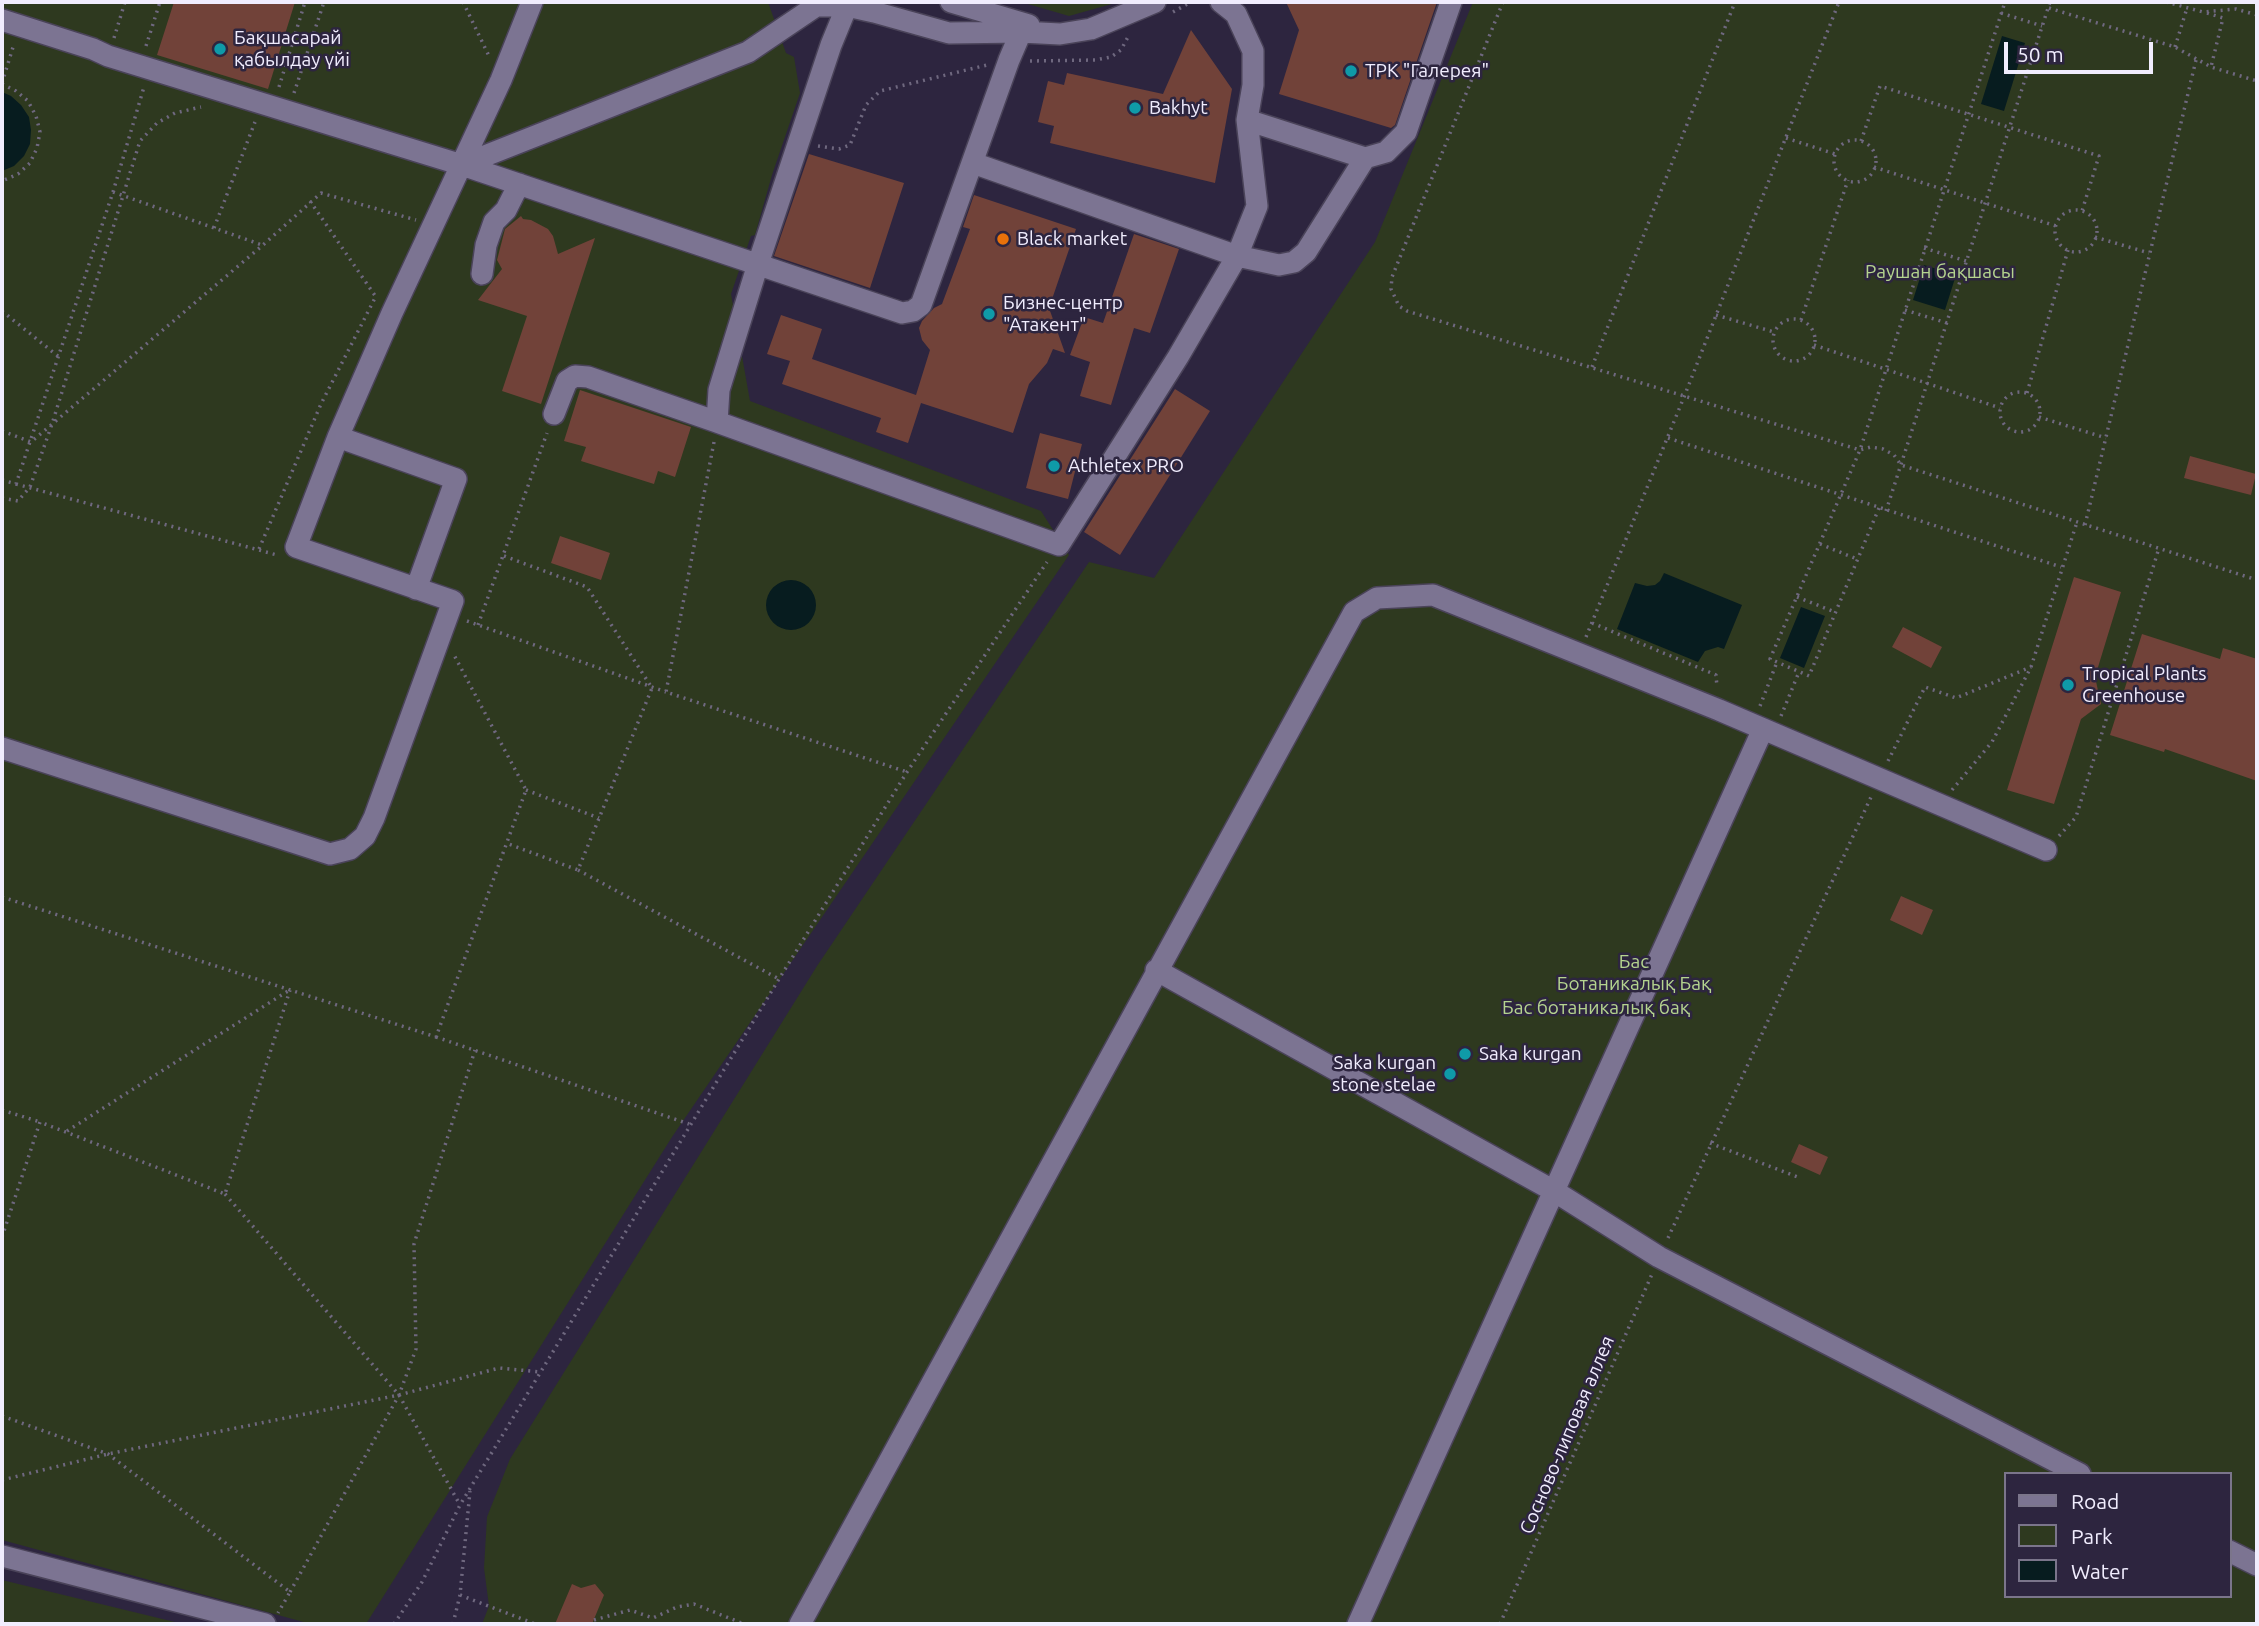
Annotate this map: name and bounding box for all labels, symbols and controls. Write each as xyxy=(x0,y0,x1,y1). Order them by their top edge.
place label: Бақшасарай қабылдау үйі xyxy=(234,27,350,71)
scale bar xyxy=(2007,28,2156,72)
marker: Бақшасарай қабылдау үйі xyxy=(212,41,228,57)
text: 50 m xyxy=(2017,42,2064,66)
place label: ТРК "Галерея" xyxy=(1365,60,1489,82)
marker: ТРК "Галерея" xyxy=(1343,63,1359,79)
place label: Bakhyt xyxy=(1149,97,1208,119)
marker: Bakhyt xyxy=(1127,100,1143,116)
place label: Black market xyxy=(1017,228,1127,250)
marker: Black market xyxy=(995,231,1011,247)
park label: Раушан бақшасы xyxy=(1865,261,2015,283)
place label: Бизнес-центр "Атакент" xyxy=(1003,292,1123,336)
marker: Бизнес-центр "Атакент" xyxy=(981,306,997,322)
place label: Athletex PRO xyxy=(1068,455,1184,477)
marker: Athletex PRO xyxy=(1046,458,1062,474)
place label: Tropical Plants Greenhouse xyxy=(2082,663,2207,707)
marker: Tropical Plants Greenhouse xyxy=(2060,677,2076,693)
park label: Бас Ботаникалық Бақ xyxy=(1557,951,1711,995)
park label: Бас ботаникалық бақ xyxy=(1502,997,1690,1019)
place label: Saka kurgan xyxy=(1479,1043,1582,1065)
marker: Saka kurgan xyxy=(1457,1046,1473,1062)
place label: Saka kurgan stone stelae xyxy=(1332,1052,1436,1096)
marker: Saka kurgan stone stelae xyxy=(1442,1066,1458,1082)
street label: Сосново-липовая аллея xyxy=(1515,1332,1619,1538)
legend xyxy=(2004,1472,2231,1598)
text: Road xyxy=(2071,1489,2119,1513)
text: Park xyxy=(2071,1524,2113,1548)
text: Water xyxy=(2071,1559,2129,1583)

